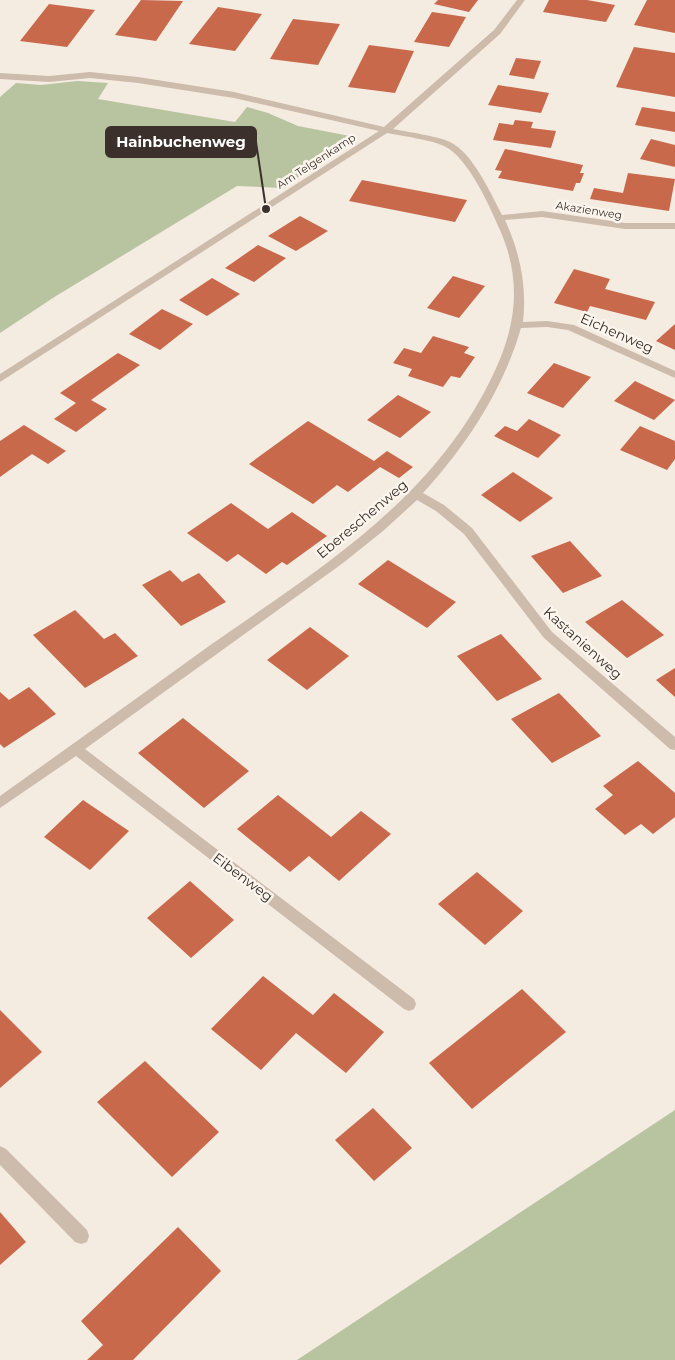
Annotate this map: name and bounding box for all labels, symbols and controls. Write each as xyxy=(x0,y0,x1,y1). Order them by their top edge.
callout: Hainbuchenweg xyxy=(106,127,256,157)
street label: Am Telgenkamp xyxy=(274,130,358,192)
text: Hainbuchenweg xyxy=(116,132,246,151)
street label: Akazienweg xyxy=(555,198,623,222)
street label: Eichenweg xyxy=(578,309,656,357)
street label: Ebereschenweg xyxy=(313,476,411,562)
street label: Kastanienweg xyxy=(540,603,626,683)
street label: Eibenweg xyxy=(209,849,277,905)

